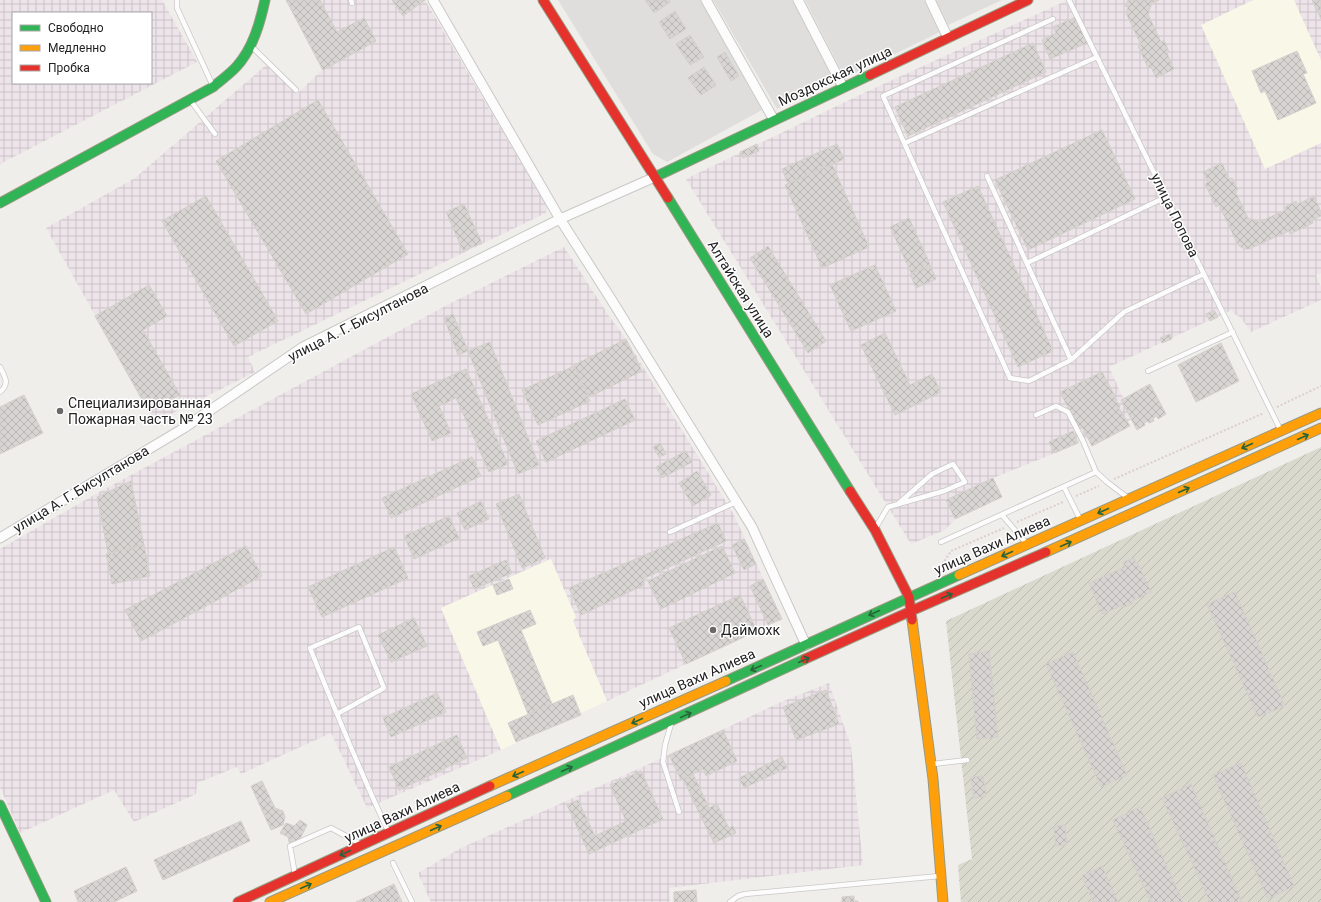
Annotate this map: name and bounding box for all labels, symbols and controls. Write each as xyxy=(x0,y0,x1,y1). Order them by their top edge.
legend xyxy=(12,12,152,84)
text: Свободно xyxy=(48,21,104,35)
text: Медленно xyxy=(48,41,106,55)
street label: Моздокская улица xyxy=(776,43,894,109)
text: Пробка xyxy=(48,61,90,75)
street label: улица Попова xyxy=(1148,170,1202,260)
street label: Алтайская улица xyxy=(705,237,777,341)
street label: улица А. Г. Бисултанова xyxy=(285,280,431,364)
place label: Специализированная Пожарная часть № 23 xyxy=(68,395,213,427)
marker: Специализированная Пожарная часть № 23 xyxy=(55,406,65,416)
one-way arrow xyxy=(1296,433,1308,440)
street label: улица А. Г. Бисултанова xyxy=(10,442,152,536)
one-way arrow xyxy=(1242,443,1254,450)
one-way arrow xyxy=(1178,486,1190,493)
one-way arrow xyxy=(1097,508,1109,515)
street label: улица Вахи Алиева xyxy=(932,512,1052,578)
one-way arrow xyxy=(1059,540,1071,547)
one-way arrow xyxy=(1001,550,1013,558)
one-way arrow xyxy=(940,592,952,599)
one-way arrow xyxy=(868,610,880,617)
place label: Даймохк xyxy=(721,622,780,638)
marker: Даймохк xyxy=(708,625,718,635)
street label: улица Вахи Алиева xyxy=(637,645,757,711)
one-way arrow xyxy=(797,656,809,663)
one-way arrow xyxy=(750,664,762,672)
one-way arrow xyxy=(679,711,691,718)
one-way arrow xyxy=(631,718,643,725)
one-way arrow xyxy=(561,764,573,772)
one-way arrow xyxy=(513,771,525,778)
street label: улица Вахи Алиева xyxy=(342,778,462,846)
one-way arrow xyxy=(430,824,442,831)
one-way arrow xyxy=(339,850,351,857)
one-way arrow xyxy=(299,882,311,889)

